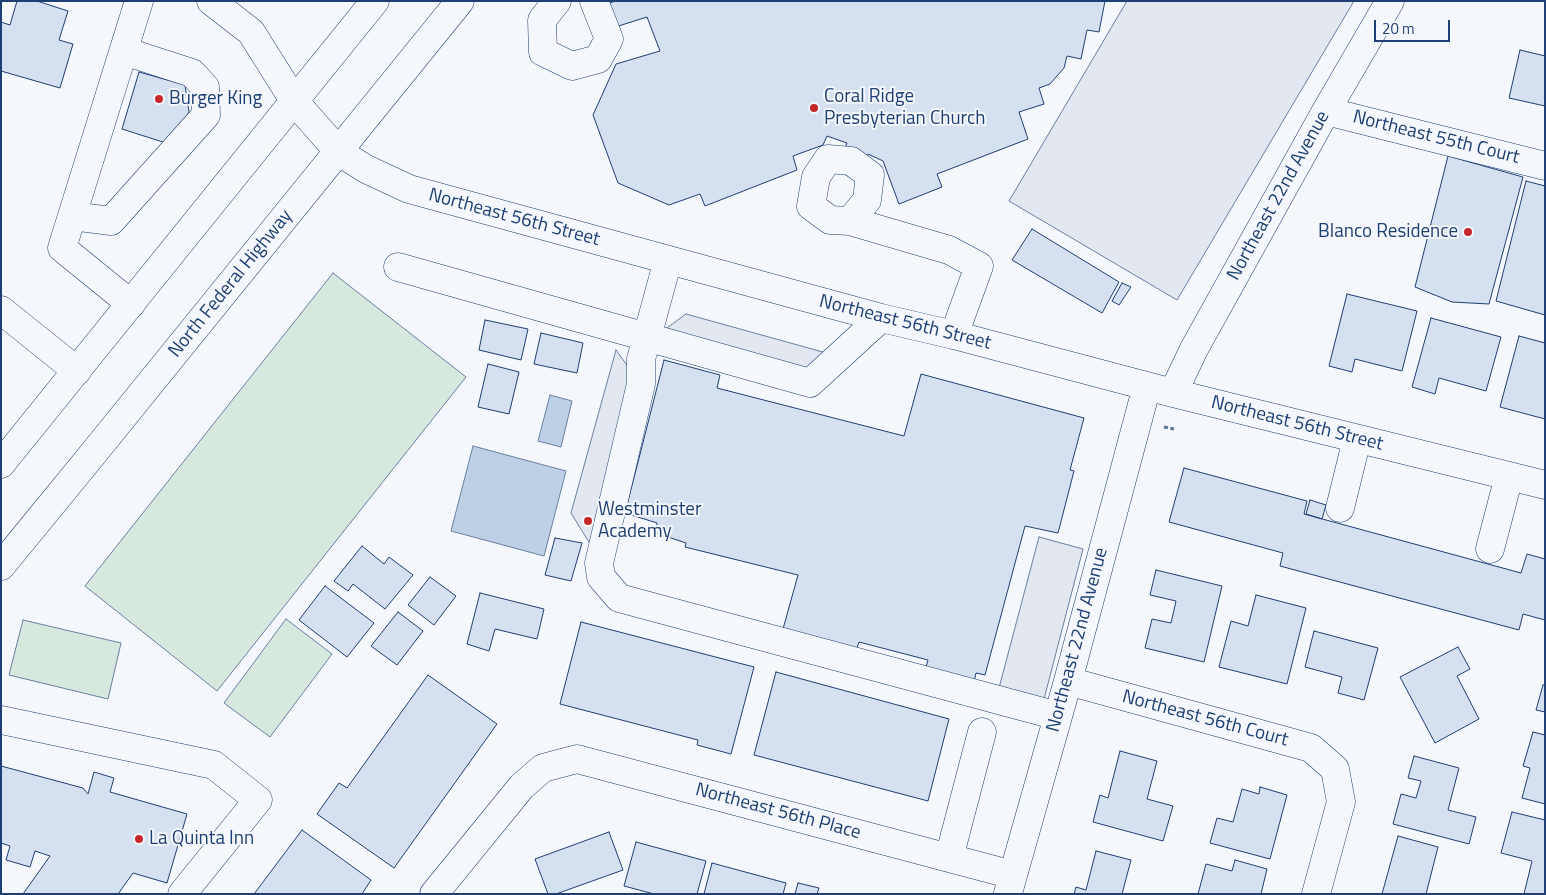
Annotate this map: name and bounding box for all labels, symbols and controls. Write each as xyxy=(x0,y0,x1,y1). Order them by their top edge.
scale bar xyxy=(1376,10,1452,42)
text: 20 m xyxy=(1382,17,1415,40)
place label: Coral Ridge Presbyterian Church xyxy=(824,86,985,130)
place label: Burger King xyxy=(169,88,262,110)
marker: Burger King xyxy=(153,93,165,105)
marker: Coral Ridge Presbyterian Church xyxy=(808,102,820,114)
street label: Northeast 55th Court xyxy=(1350,106,1522,170)
street label: Northeast 22nd Avenue xyxy=(1223,107,1335,285)
street label: Northeast 56th Street xyxy=(426,184,602,252)
street label: North Federal Highway xyxy=(164,205,298,363)
place label: Blanco Residence xyxy=(1318,221,1458,243)
marker: Blanco Residence xyxy=(1462,226,1474,238)
street label: Northeast 56th Street xyxy=(817,291,993,355)
street label: Northeast 56th Street xyxy=(1209,392,1385,456)
place label: Westminster Academy xyxy=(598,499,701,543)
marker: Westminster Academy xyxy=(582,515,594,527)
street label: Northeast 22nd Avenue xyxy=(1042,545,1114,735)
street label: Northeast 56th Court xyxy=(1120,686,1290,752)
street label: Northeast 56th Place xyxy=(693,779,863,845)
place label: La Quinta Inn xyxy=(149,828,254,850)
marker: La Quinta Inn xyxy=(133,833,145,845)

